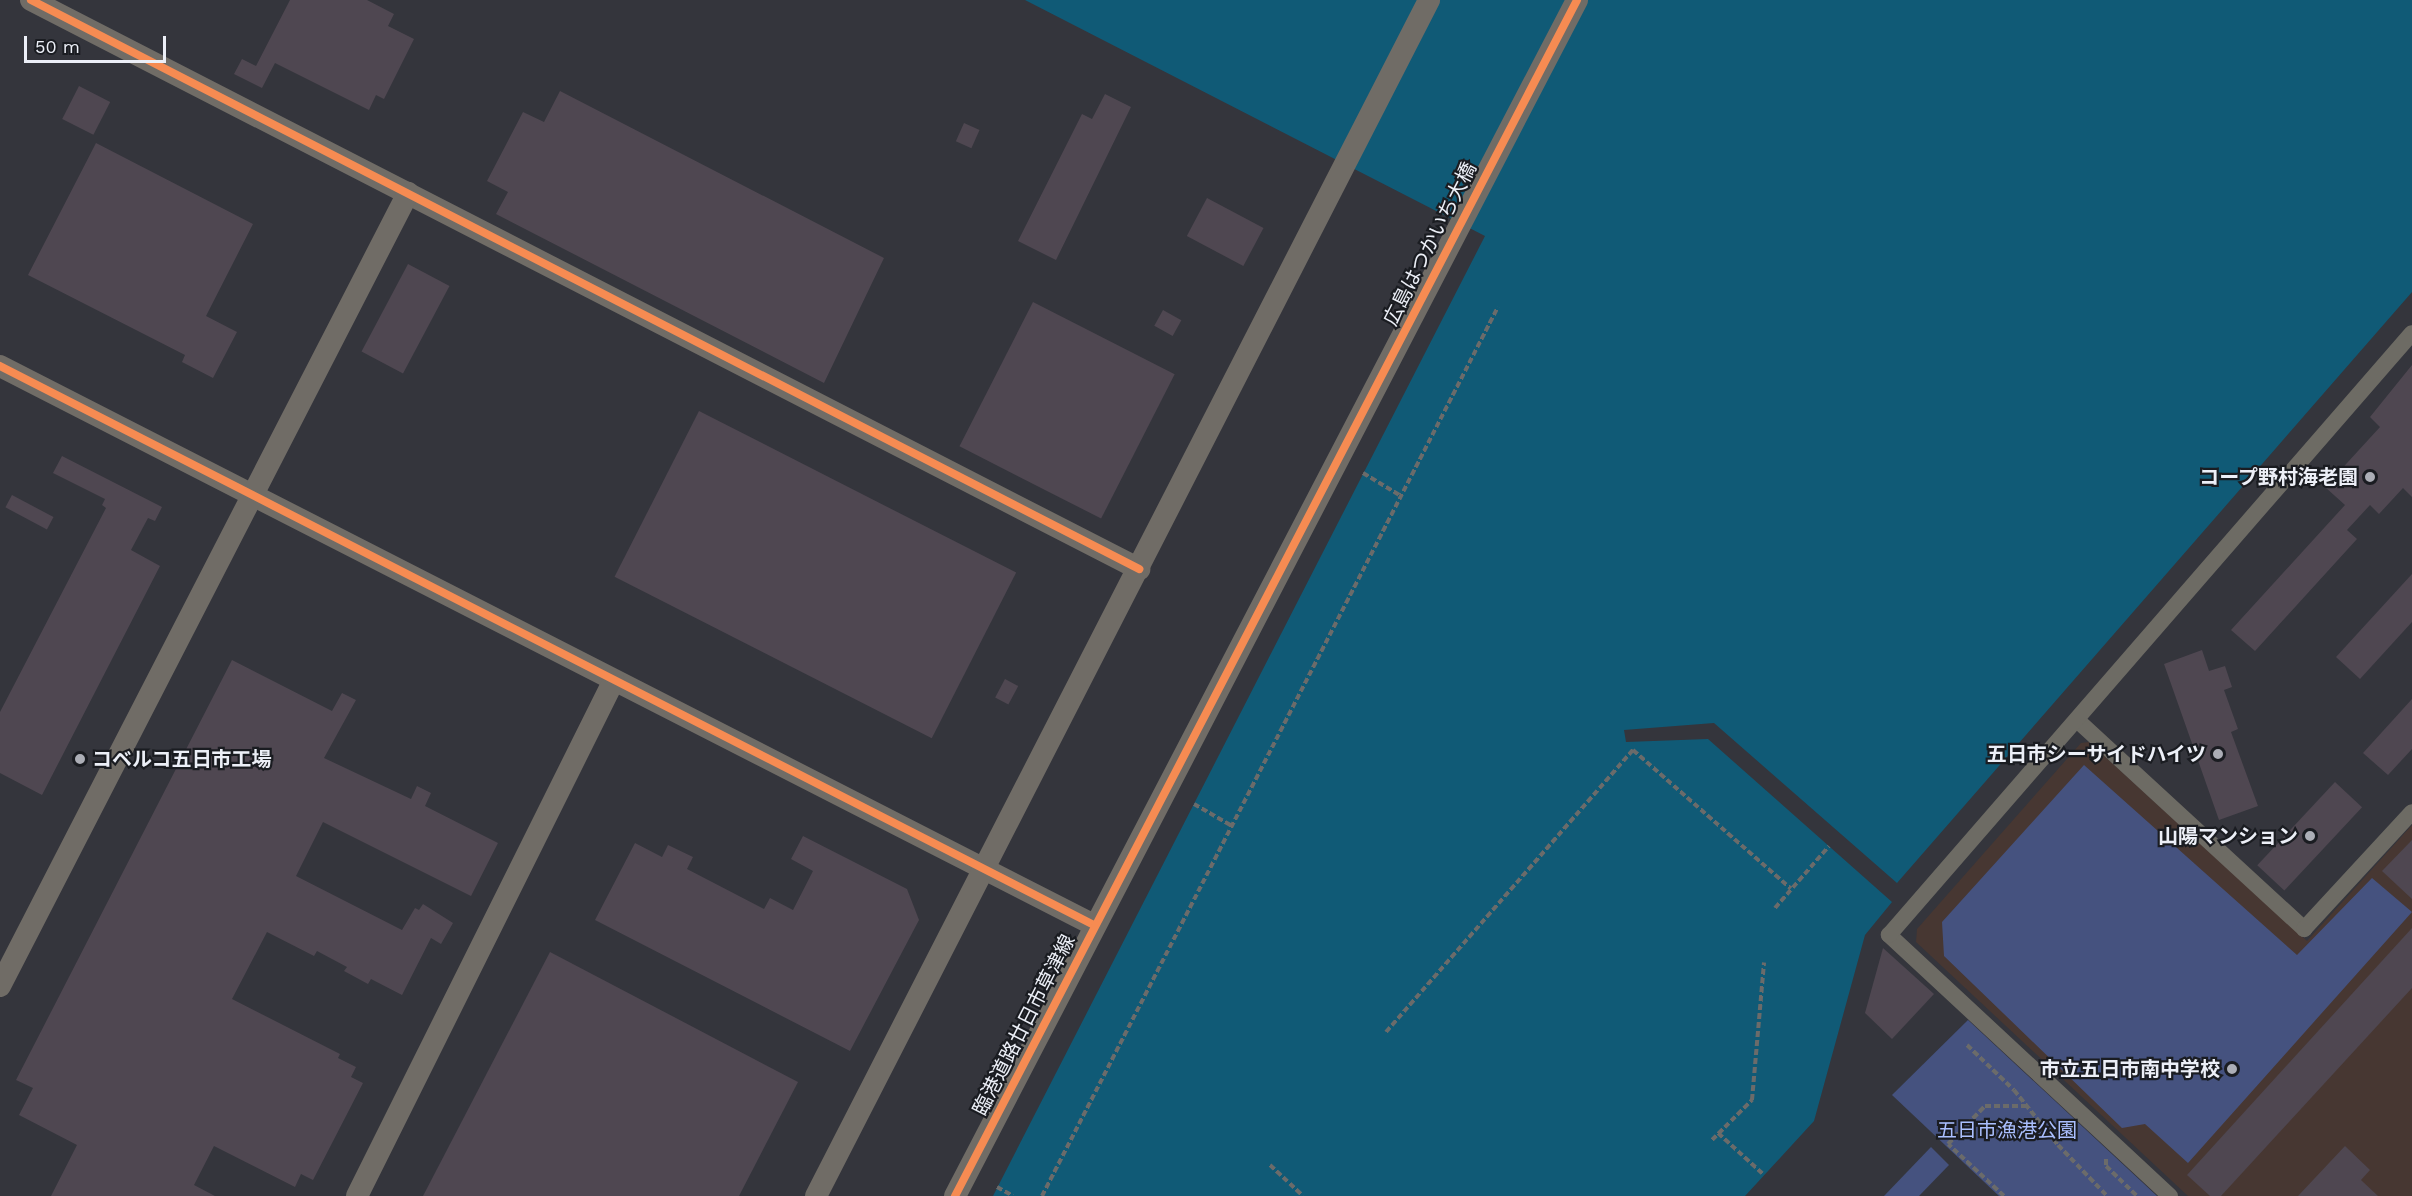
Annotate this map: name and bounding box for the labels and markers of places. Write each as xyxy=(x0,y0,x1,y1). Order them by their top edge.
place label: コープ野村海老園 xyxy=(2198,465,2358,489)
marker: コープ野村海老園 xyxy=(2363,470,2377,484)
place label: 五日市シーサイドハイツ xyxy=(1986,742,2206,766)
place label: コベルコ五日市工場 xyxy=(92,747,272,771)
marker: 五日市シーサイドハイツ xyxy=(2211,747,2225,761)
marker: コベルコ五日市工場 xyxy=(73,752,87,766)
place label: 山陽マンション xyxy=(2158,824,2298,848)
marker: 山陽マンション xyxy=(2303,829,2317,843)
place label: 市立五日市南中学校 xyxy=(2040,1057,2220,1081)
marker: 市立五日市南中学校 xyxy=(2225,1062,2239,1076)

